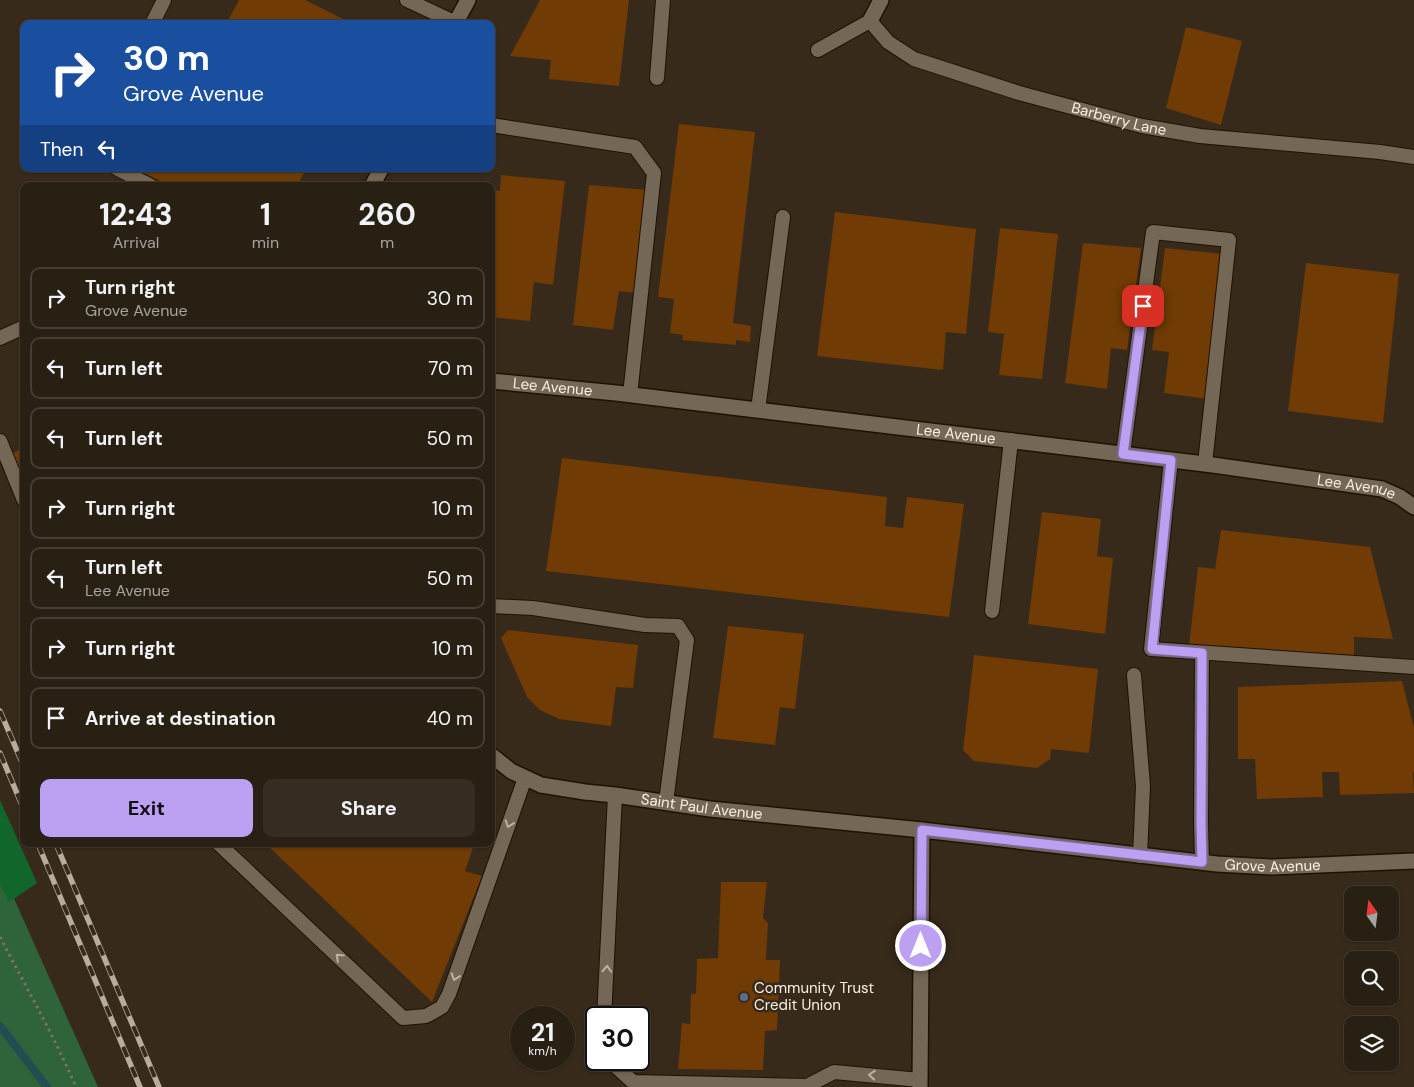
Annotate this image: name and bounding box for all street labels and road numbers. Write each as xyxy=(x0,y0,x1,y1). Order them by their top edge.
street label: Barberry Lane xyxy=(1069,98,1168,140)
street label: Lee Avenue xyxy=(512,373,593,401)
street label: Lee Avenue xyxy=(915,419,997,449)
street label: Lee Avenue xyxy=(1316,470,1399,504)
street label: Saint Paul Avenue xyxy=(640,789,764,824)
street label: Grove Avenue xyxy=(1224,854,1321,877)

